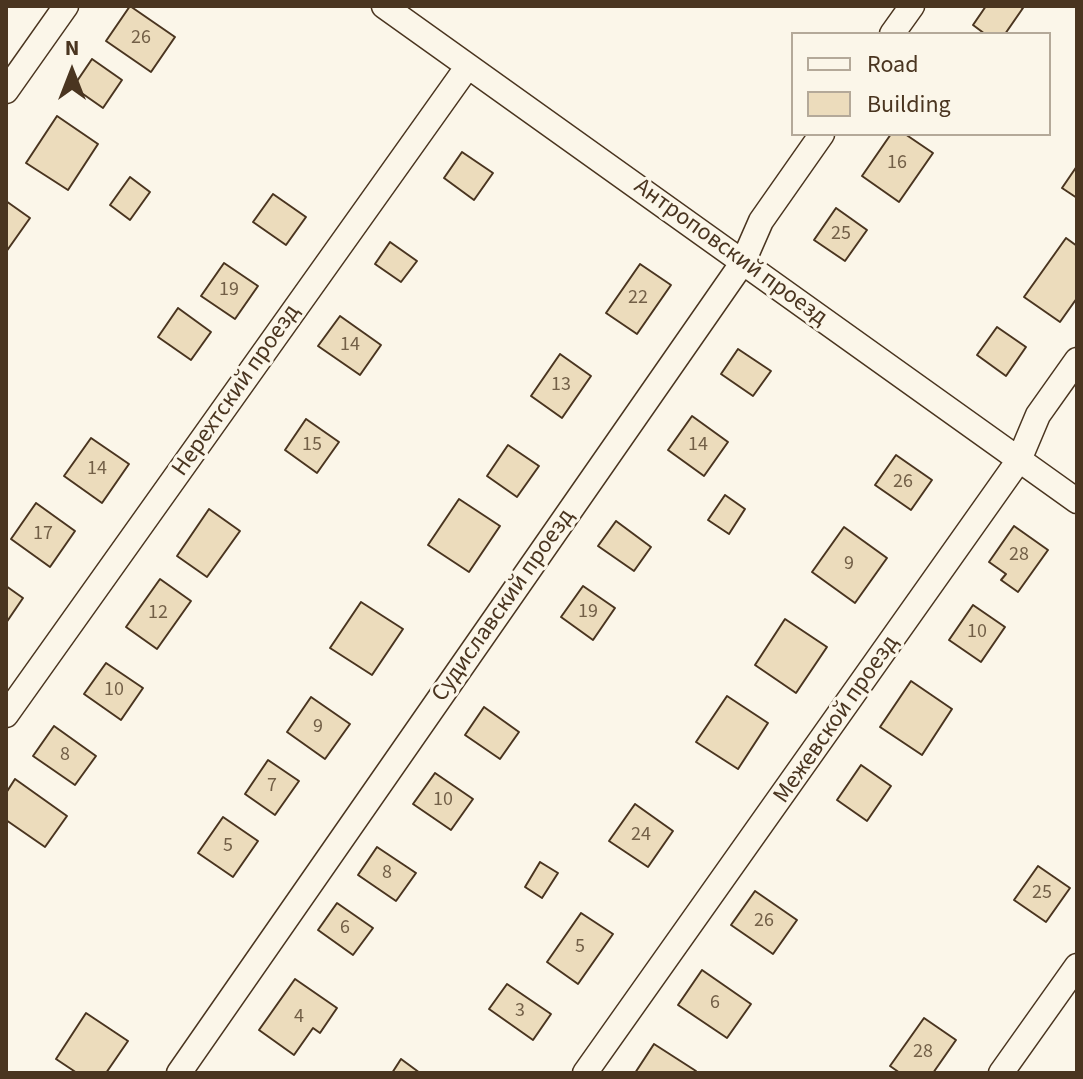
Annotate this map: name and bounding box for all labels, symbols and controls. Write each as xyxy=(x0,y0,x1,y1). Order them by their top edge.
house number: 26 xyxy=(131,27,151,51)
north arrow xyxy=(32,32,112,112)
text: N xyxy=(65,32,79,64)
legend xyxy=(791,32,1051,136)
text: Road xyxy=(867,47,919,82)
text: Building xyxy=(867,87,951,122)
house number: 16 xyxy=(887,152,907,176)
street label: Антроповский проезд xyxy=(628,173,832,333)
house number: 25 xyxy=(831,223,851,247)
house number: 19 xyxy=(219,279,239,303)
house number: 22 xyxy=(628,287,648,311)
street label: Нерехтский проезд xyxy=(167,299,307,483)
house number: 14 xyxy=(340,334,360,358)
house number: 13 xyxy=(551,374,571,398)
house number: 15 xyxy=(302,434,322,458)
house number: 14 xyxy=(688,434,708,458)
house number: 14 xyxy=(87,458,107,482)
house number: 26 xyxy=(893,471,913,495)
street label: Судиславский проезд xyxy=(427,504,581,708)
house number: 17 xyxy=(33,523,53,547)
house number: 28 xyxy=(1009,544,1029,568)
house number: 9 xyxy=(844,553,854,577)
house number: 19 xyxy=(578,601,598,625)
house number: 12 xyxy=(148,602,168,626)
house number: 10 xyxy=(967,621,987,645)
street label: Межевской проезд xyxy=(768,630,906,810)
house number: 10 xyxy=(104,679,124,703)
house number: 9 xyxy=(313,716,323,740)
house number: 8 xyxy=(60,744,70,768)
house number: 7 xyxy=(267,775,277,799)
house number: 10 xyxy=(433,789,453,813)
house number: 24 xyxy=(631,824,651,848)
house number: 5 xyxy=(223,835,233,859)
house number: 8 xyxy=(382,862,392,886)
house number: 25 xyxy=(1032,882,1052,906)
house number: 26 xyxy=(754,910,774,934)
house number: 6 xyxy=(340,917,350,941)
house number: 5 xyxy=(575,936,585,960)
house number: 6 xyxy=(710,992,720,1016)
house number: 3 xyxy=(515,1000,525,1024)
house number: 4 xyxy=(294,1006,304,1030)
house number: 28 xyxy=(913,1041,933,1065)

